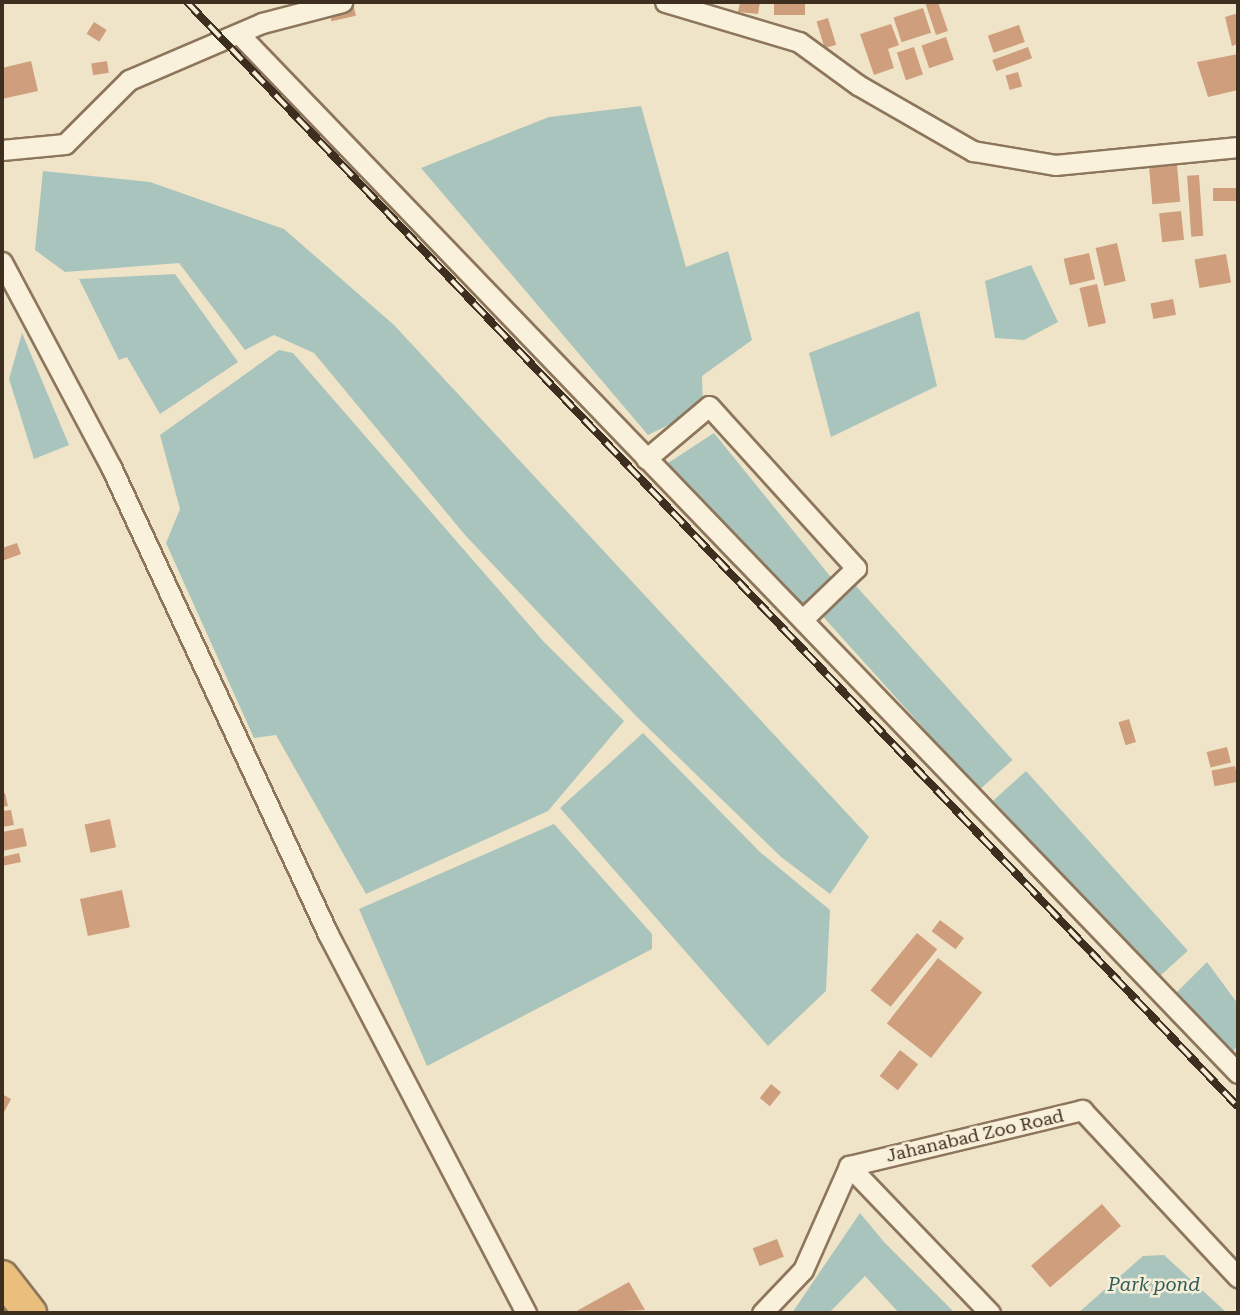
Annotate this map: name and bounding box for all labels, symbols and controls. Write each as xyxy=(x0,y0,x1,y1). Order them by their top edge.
street label: Jahanabad Zoo Road xyxy=(884,1105,1066,1167)
water label: Park pond xyxy=(1108,1274,1200,1296)

